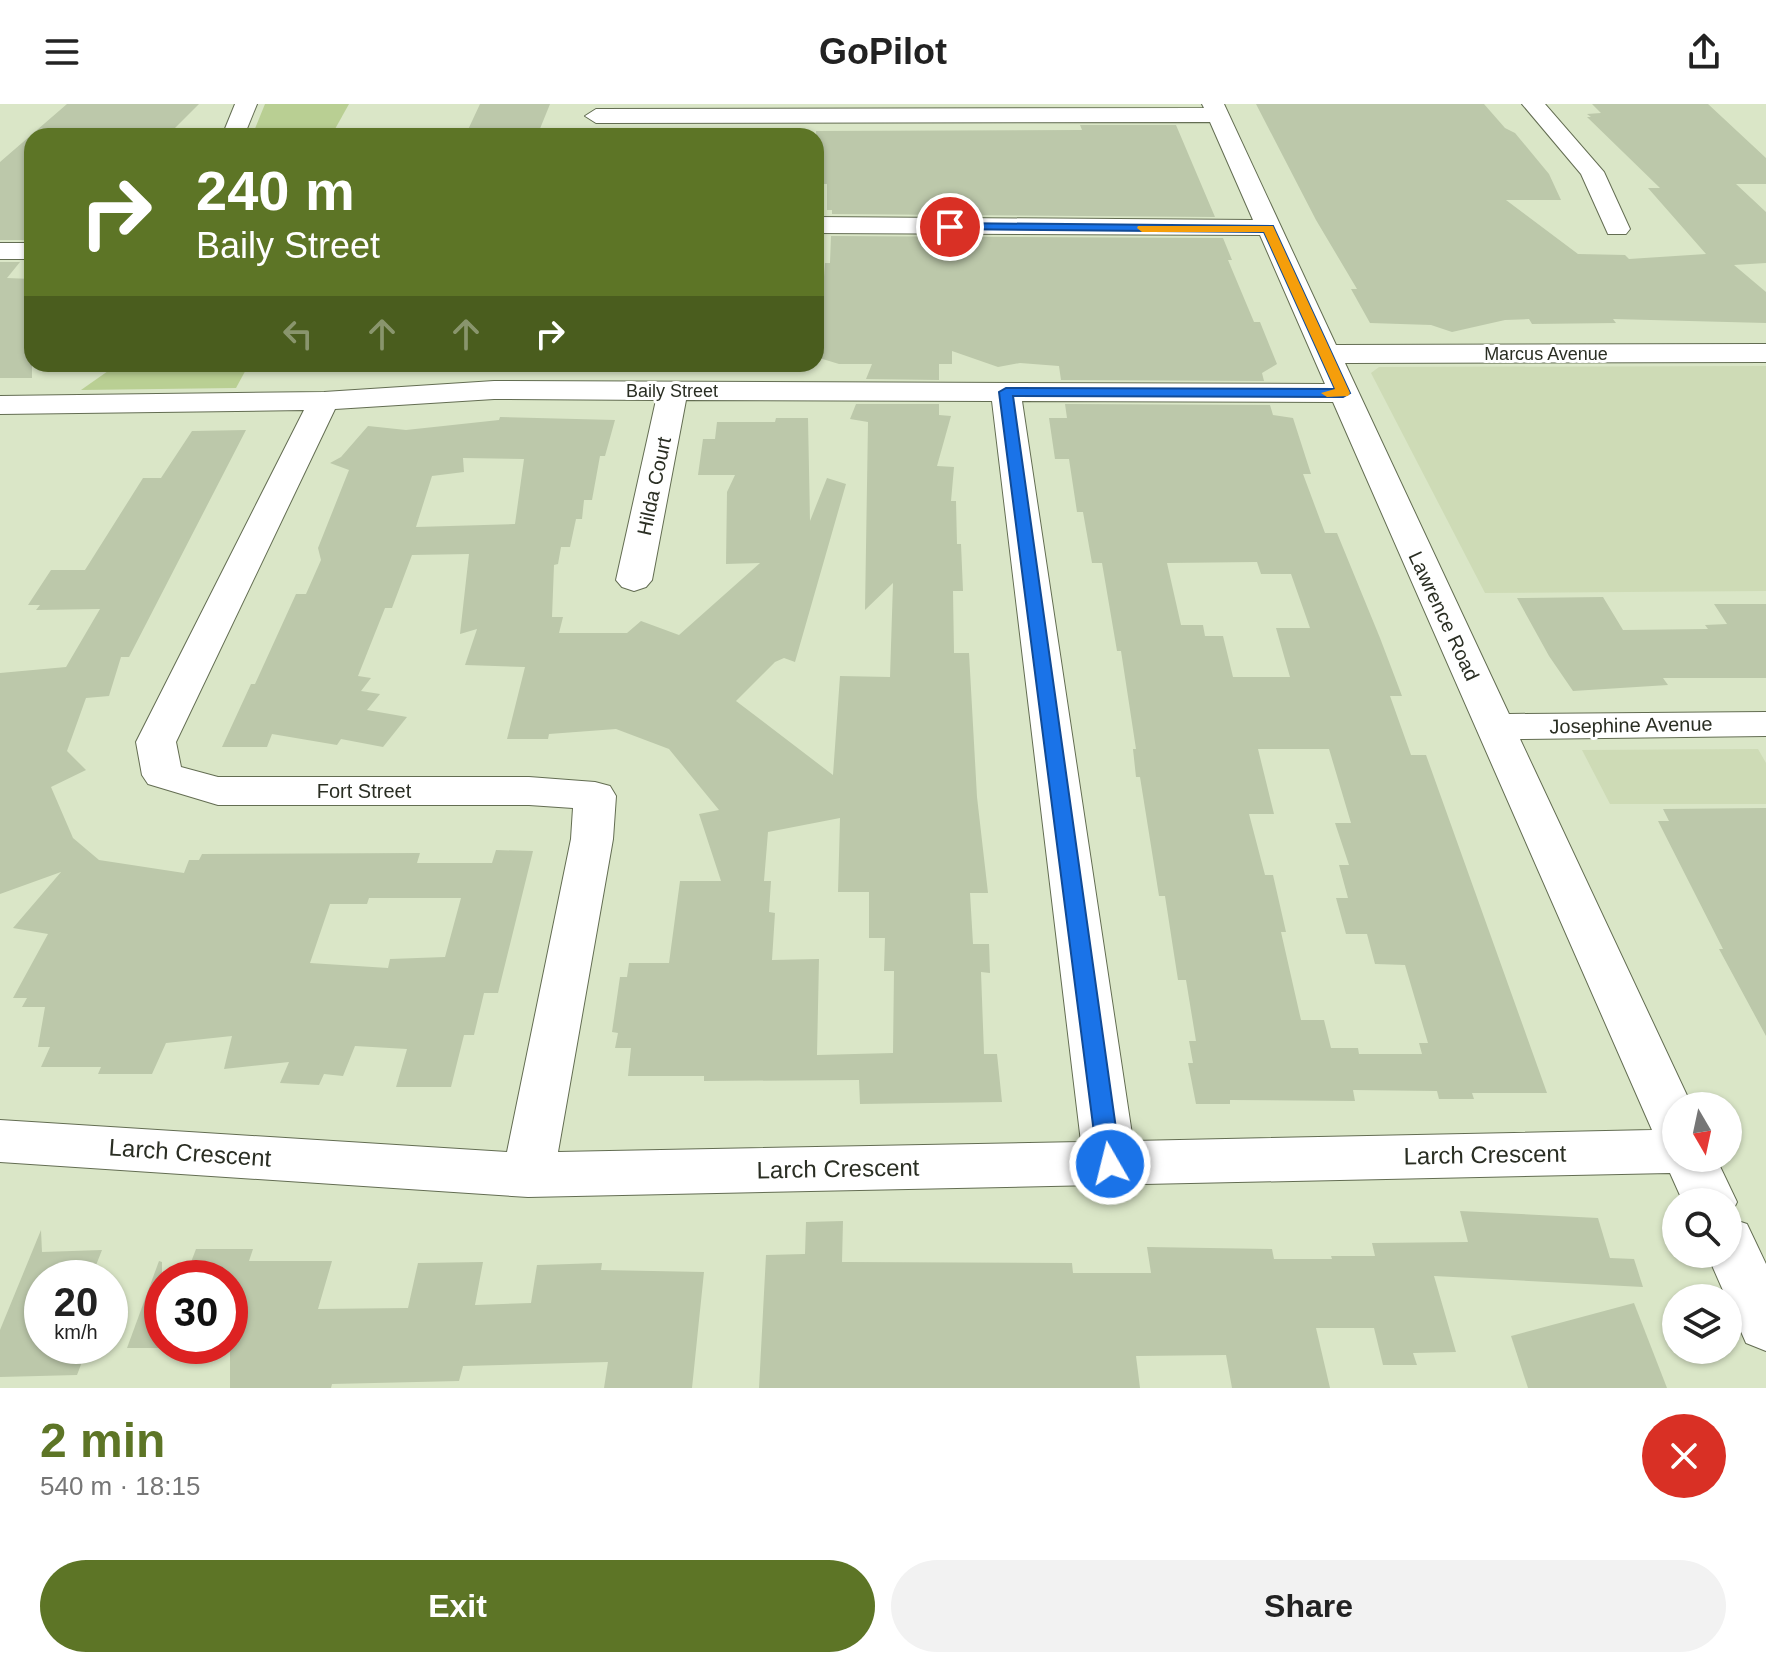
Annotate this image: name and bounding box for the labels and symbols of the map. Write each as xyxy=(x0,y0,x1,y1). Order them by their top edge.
pin xyxy=(916,193,984,261)
street label: Marcus Avenue xyxy=(1484,344,1608,364)
street label: Baily Street xyxy=(626,381,718,401)
street label: Hilda Court xyxy=(633,434,675,537)
street label: Lawrence Road xyxy=(1404,548,1484,684)
street label: Josephine Avenue xyxy=(1549,713,1713,737)
street label: Fort Street xyxy=(317,780,412,802)
north arrow xyxy=(1662,1092,1742,1172)
position arrow xyxy=(1068,1122,1152,1206)
street label: Larch Crescent xyxy=(108,1133,272,1172)
street label: Larch Crescent xyxy=(1403,1140,1567,1169)
street label: Larch Crescent xyxy=(756,1154,920,1183)
speed limit sign: 30 xyxy=(144,1260,248,1364)

